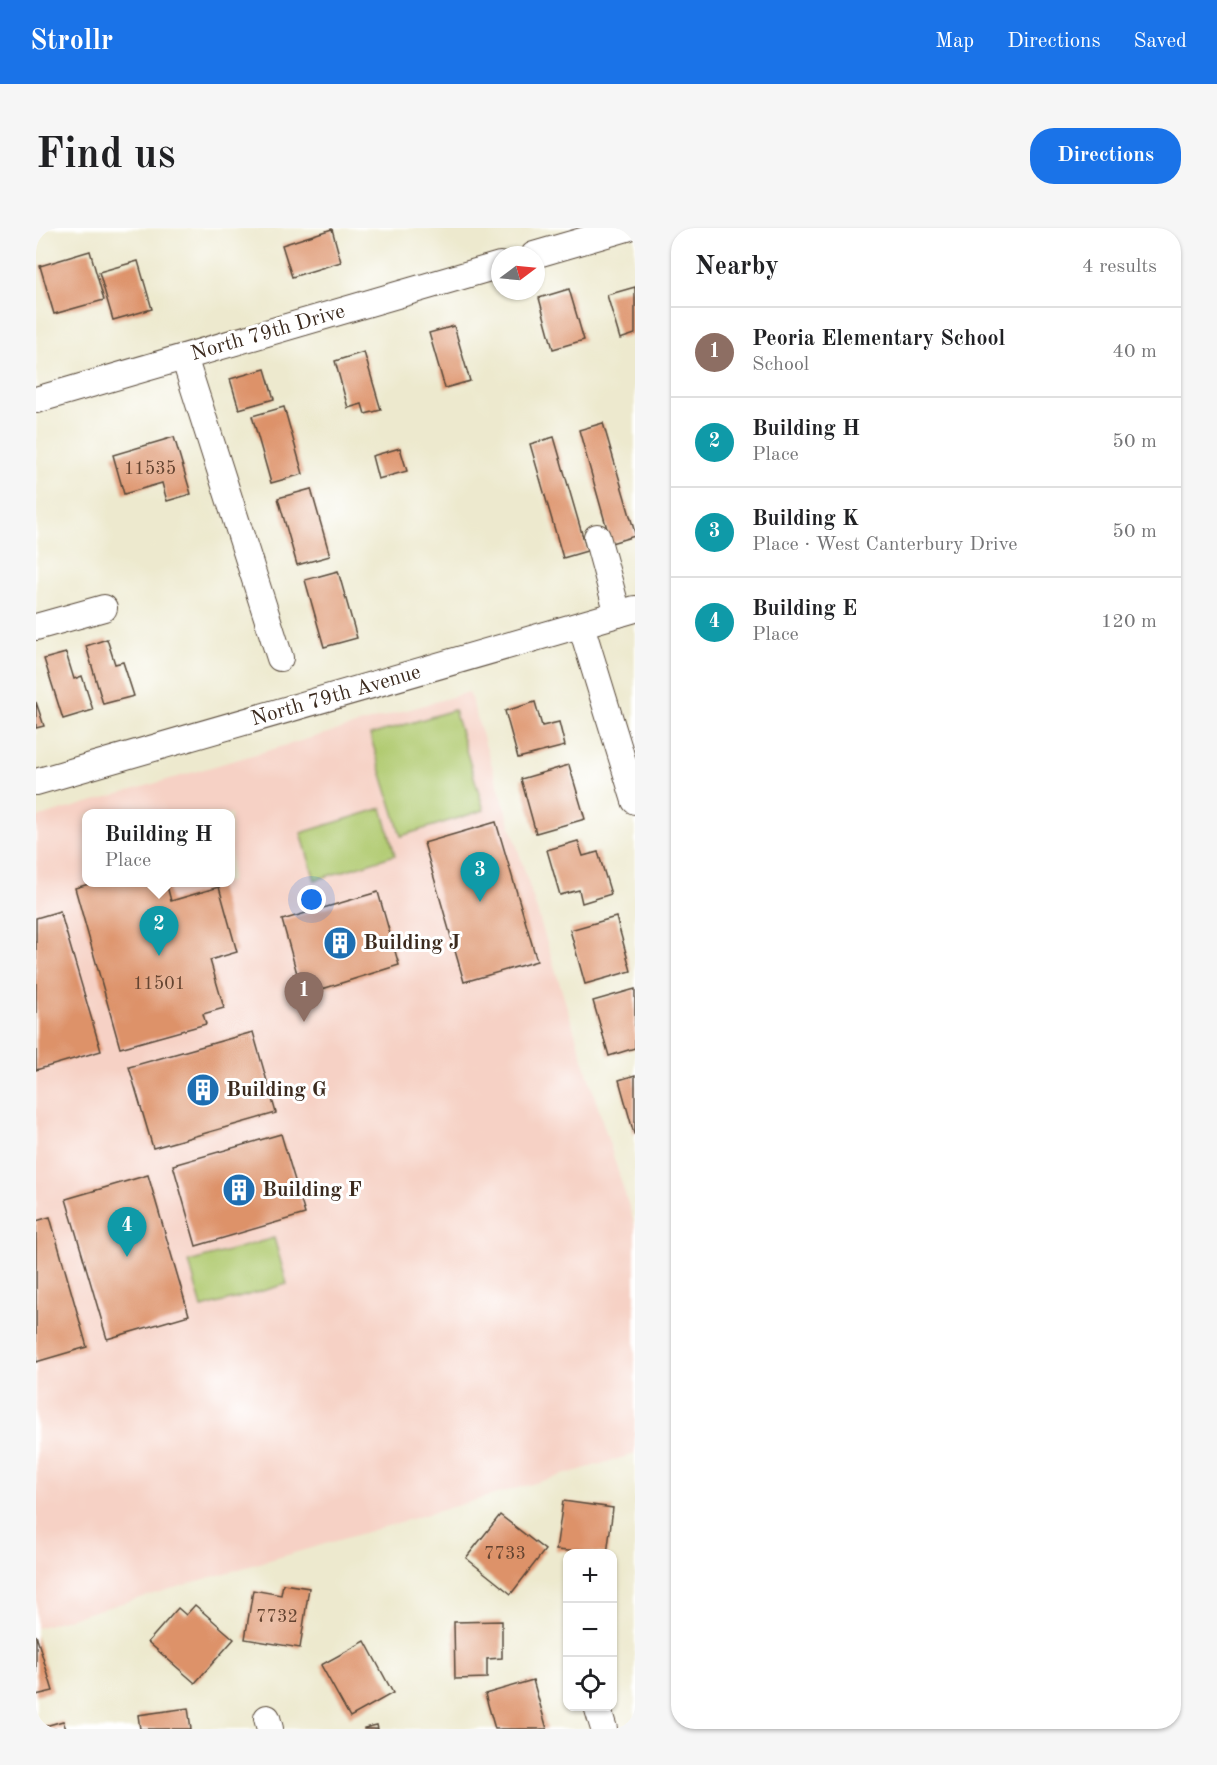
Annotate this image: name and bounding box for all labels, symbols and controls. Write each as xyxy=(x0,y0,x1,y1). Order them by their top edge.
text: Strollr xyxy=(30,28,113,56)
text: Map xyxy=(935,31,974,52)
text: Directions xyxy=(1007,31,1101,52)
text: Saved xyxy=(1134,31,1187,52)
button: Directions xyxy=(1030,128,1181,184)
text: Find us xyxy=(36,135,175,177)
north arrow xyxy=(491,246,545,300)
text: Nearby xyxy=(695,254,779,280)
text: 4 results xyxy=(1082,257,1157,277)
street label: North 79th Drive xyxy=(189,301,347,365)
text: Peoria Elementary School xyxy=(752,328,1005,350)
text: 1 xyxy=(709,342,720,362)
text: 40 m xyxy=(1112,342,1157,362)
text: School xyxy=(752,355,809,375)
text: Building H xyxy=(752,418,860,440)
text: 2 xyxy=(709,432,720,452)
text: 50 m xyxy=(1112,432,1157,452)
text: Place xyxy=(752,445,799,465)
house number: 11535 xyxy=(124,460,176,478)
text: Building K xyxy=(752,508,859,530)
text: 3 xyxy=(709,522,720,542)
text: 50 m xyxy=(1112,522,1157,542)
text: Place · West Canterbury Drive xyxy=(752,535,1017,555)
text: Building E xyxy=(752,598,857,620)
text: 4 xyxy=(709,612,720,632)
text: 120 m xyxy=(1101,612,1157,632)
text: Place xyxy=(752,625,799,645)
street label: North 79th Avenue xyxy=(249,662,423,730)
popup xyxy=(82,809,235,887)
text: Building H xyxy=(104,824,213,846)
text: Place xyxy=(104,851,151,871)
pin: 3 xyxy=(460,852,500,902)
your location xyxy=(297,885,326,914)
pin: 2 xyxy=(140,906,178,956)
building icon: Building J xyxy=(322,925,358,961)
place label: Building J xyxy=(363,933,460,954)
pin: 1 xyxy=(284,972,324,1022)
house number: 11501 xyxy=(133,975,185,993)
building icon: Building G xyxy=(185,1072,221,1108)
place label: Building G xyxy=(226,1080,327,1101)
building icon: Building F xyxy=(221,1172,257,1208)
place label: Building F xyxy=(262,1180,362,1201)
pin: 4 xyxy=(108,1208,146,1257)
house number: 7733 xyxy=(484,1545,526,1563)
map controls xyxy=(563,1549,617,1711)
button: + xyxy=(563,1549,617,1603)
button: − xyxy=(563,1603,617,1657)
house number: 7732 xyxy=(256,1608,298,1626)
button: locate xyxy=(563,1657,617,1711)

